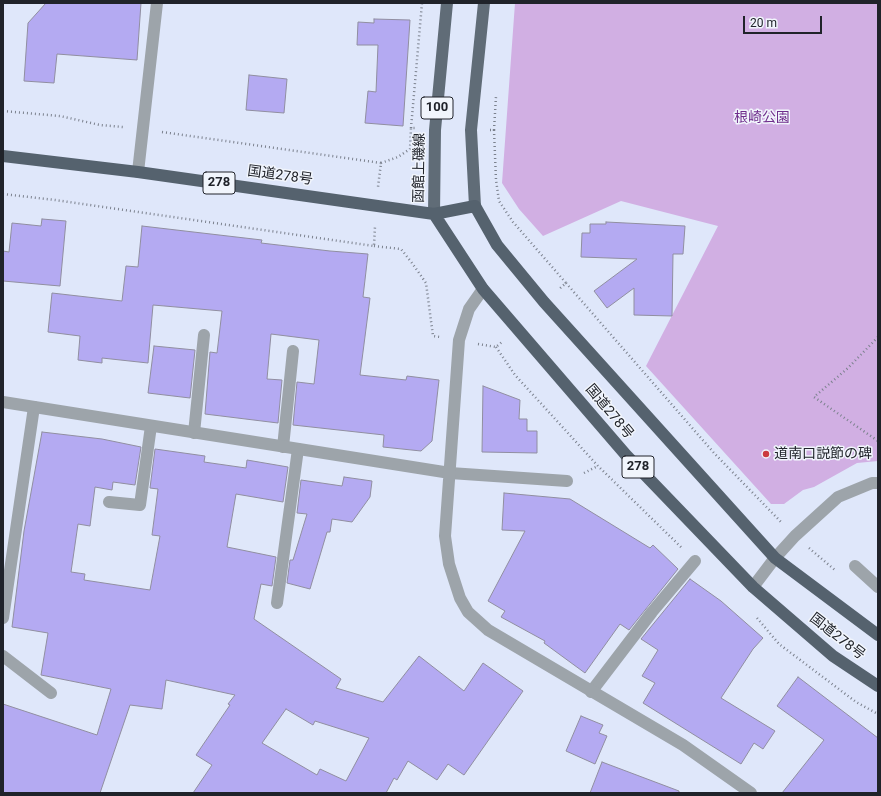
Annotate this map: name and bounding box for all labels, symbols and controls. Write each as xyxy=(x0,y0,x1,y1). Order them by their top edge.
scale bar xyxy=(745,8,824,34)
text: 20 m xyxy=(750,16,777,30)
road number: 100 xyxy=(421,97,453,119)
park label: 根崎公園 xyxy=(734,110,790,126)
street label: 函館上磯線 xyxy=(411,133,429,203)
street label: 国道278号 xyxy=(246,163,314,189)
road number: 278 xyxy=(203,172,235,194)
street label: 国道278号 xyxy=(581,381,637,443)
place label: 道南口説節の碑 xyxy=(774,446,872,462)
marker: 道南口説節の碑 xyxy=(761,449,771,459)
road number: 278 xyxy=(622,456,654,478)
street label: 国道278号 xyxy=(806,610,868,664)

